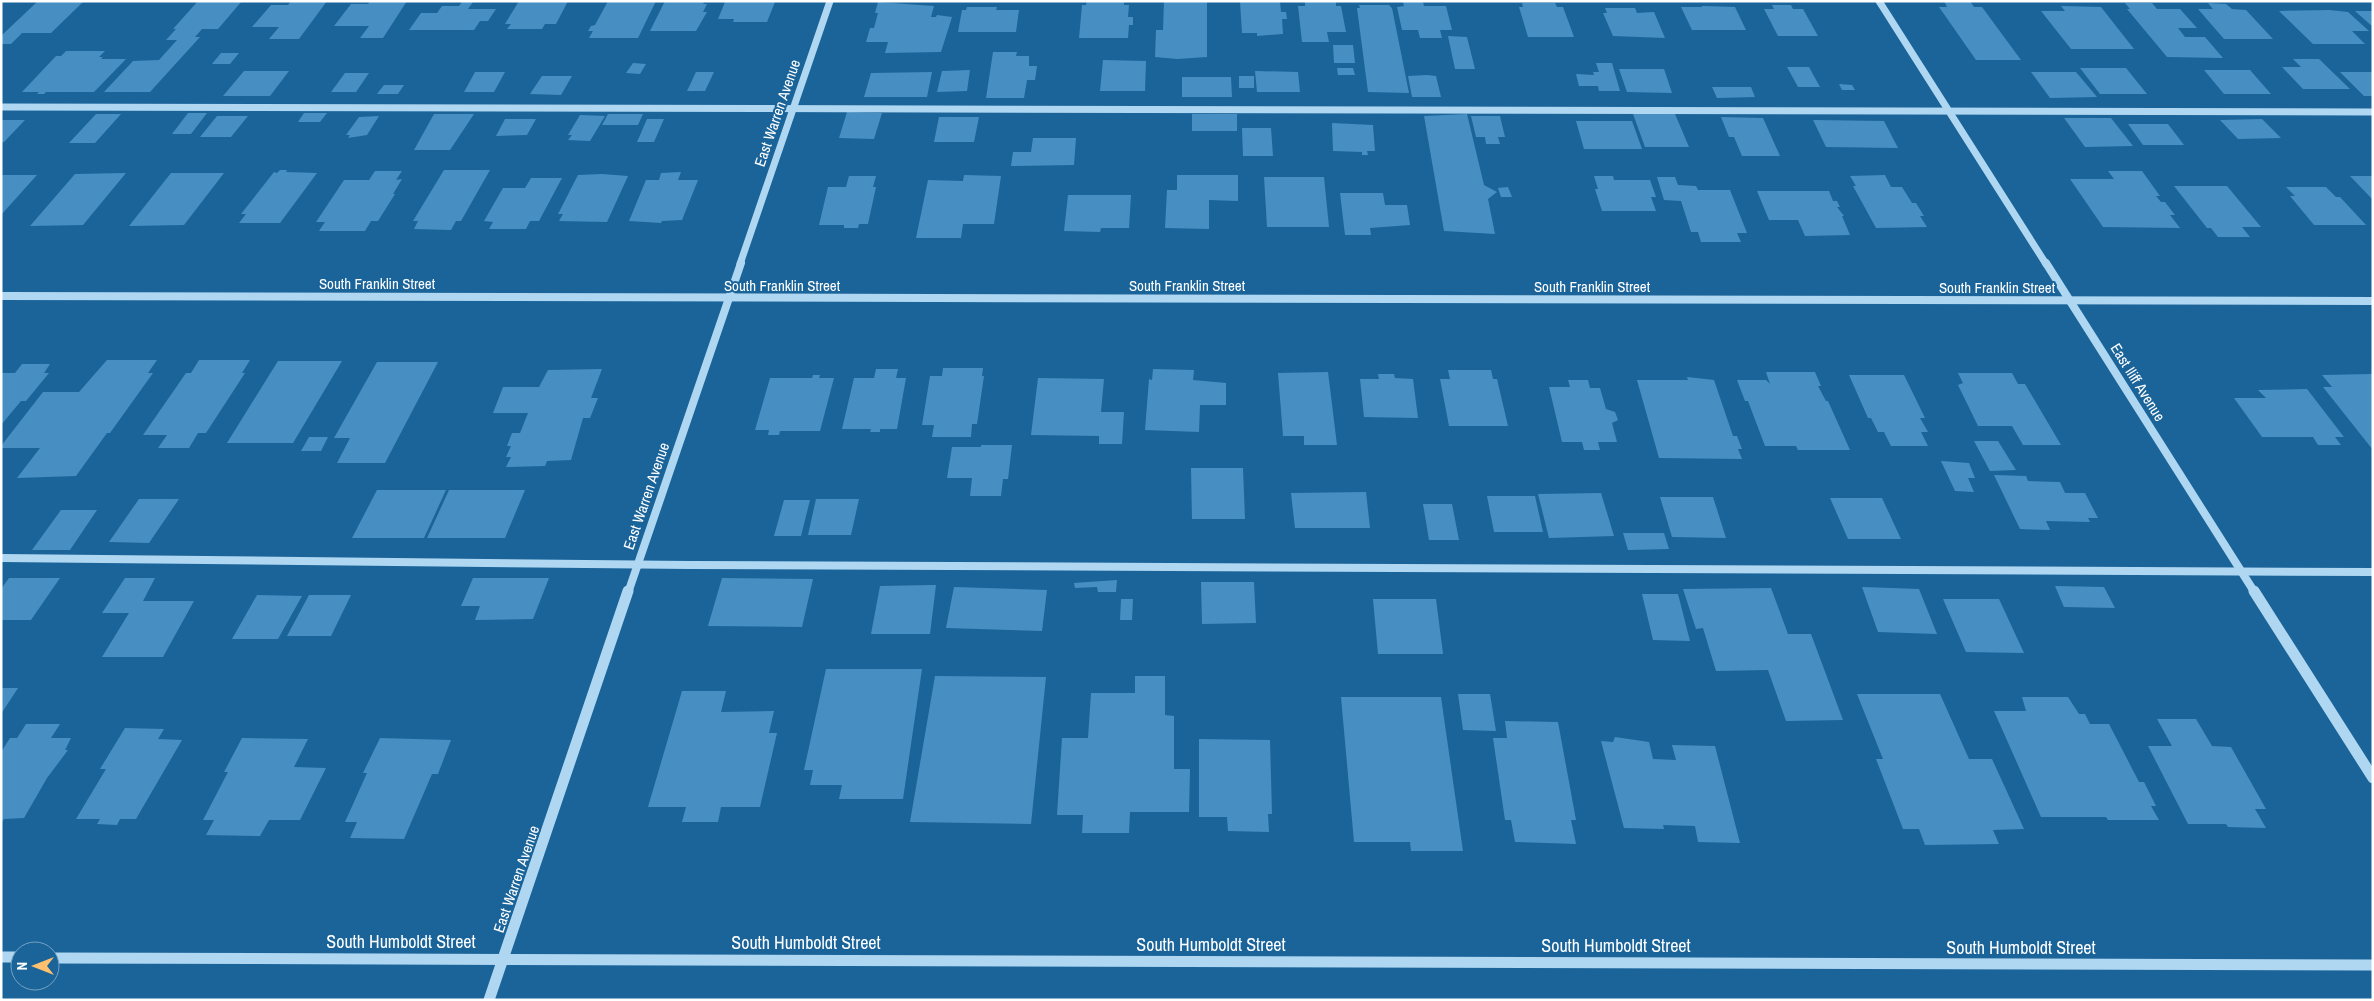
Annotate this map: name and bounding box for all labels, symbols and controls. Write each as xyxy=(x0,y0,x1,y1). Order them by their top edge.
street label: East Warren Avenue xyxy=(749,56,805,169)
street label: South Franklin Street xyxy=(319,273,436,294)
street label: South Franklin Street xyxy=(724,275,841,296)
street label: South Franklin Street xyxy=(1129,275,1246,296)
street label: South Franklin Street xyxy=(1534,276,1651,297)
street label: South Franklin Street xyxy=(1939,277,2056,298)
street label: East Iliff Avenue xyxy=(2106,339,2170,425)
street label: East Warren Avenue xyxy=(618,439,674,552)
street label: East Warren Avenue xyxy=(488,822,544,935)
street label: South Humboldt Street xyxy=(326,929,476,954)
street label: South Humboldt Street xyxy=(731,930,881,955)
street label: South Humboldt Street xyxy=(1136,932,1286,957)
street label: South Humboldt Street xyxy=(1541,933,1691,958)
street label: South Humboldt Street xyxy=(1946,935,2096,960)
north arrow xyxy=(10,941,60,991)
text: N xyxy=(13,962,31,970)

